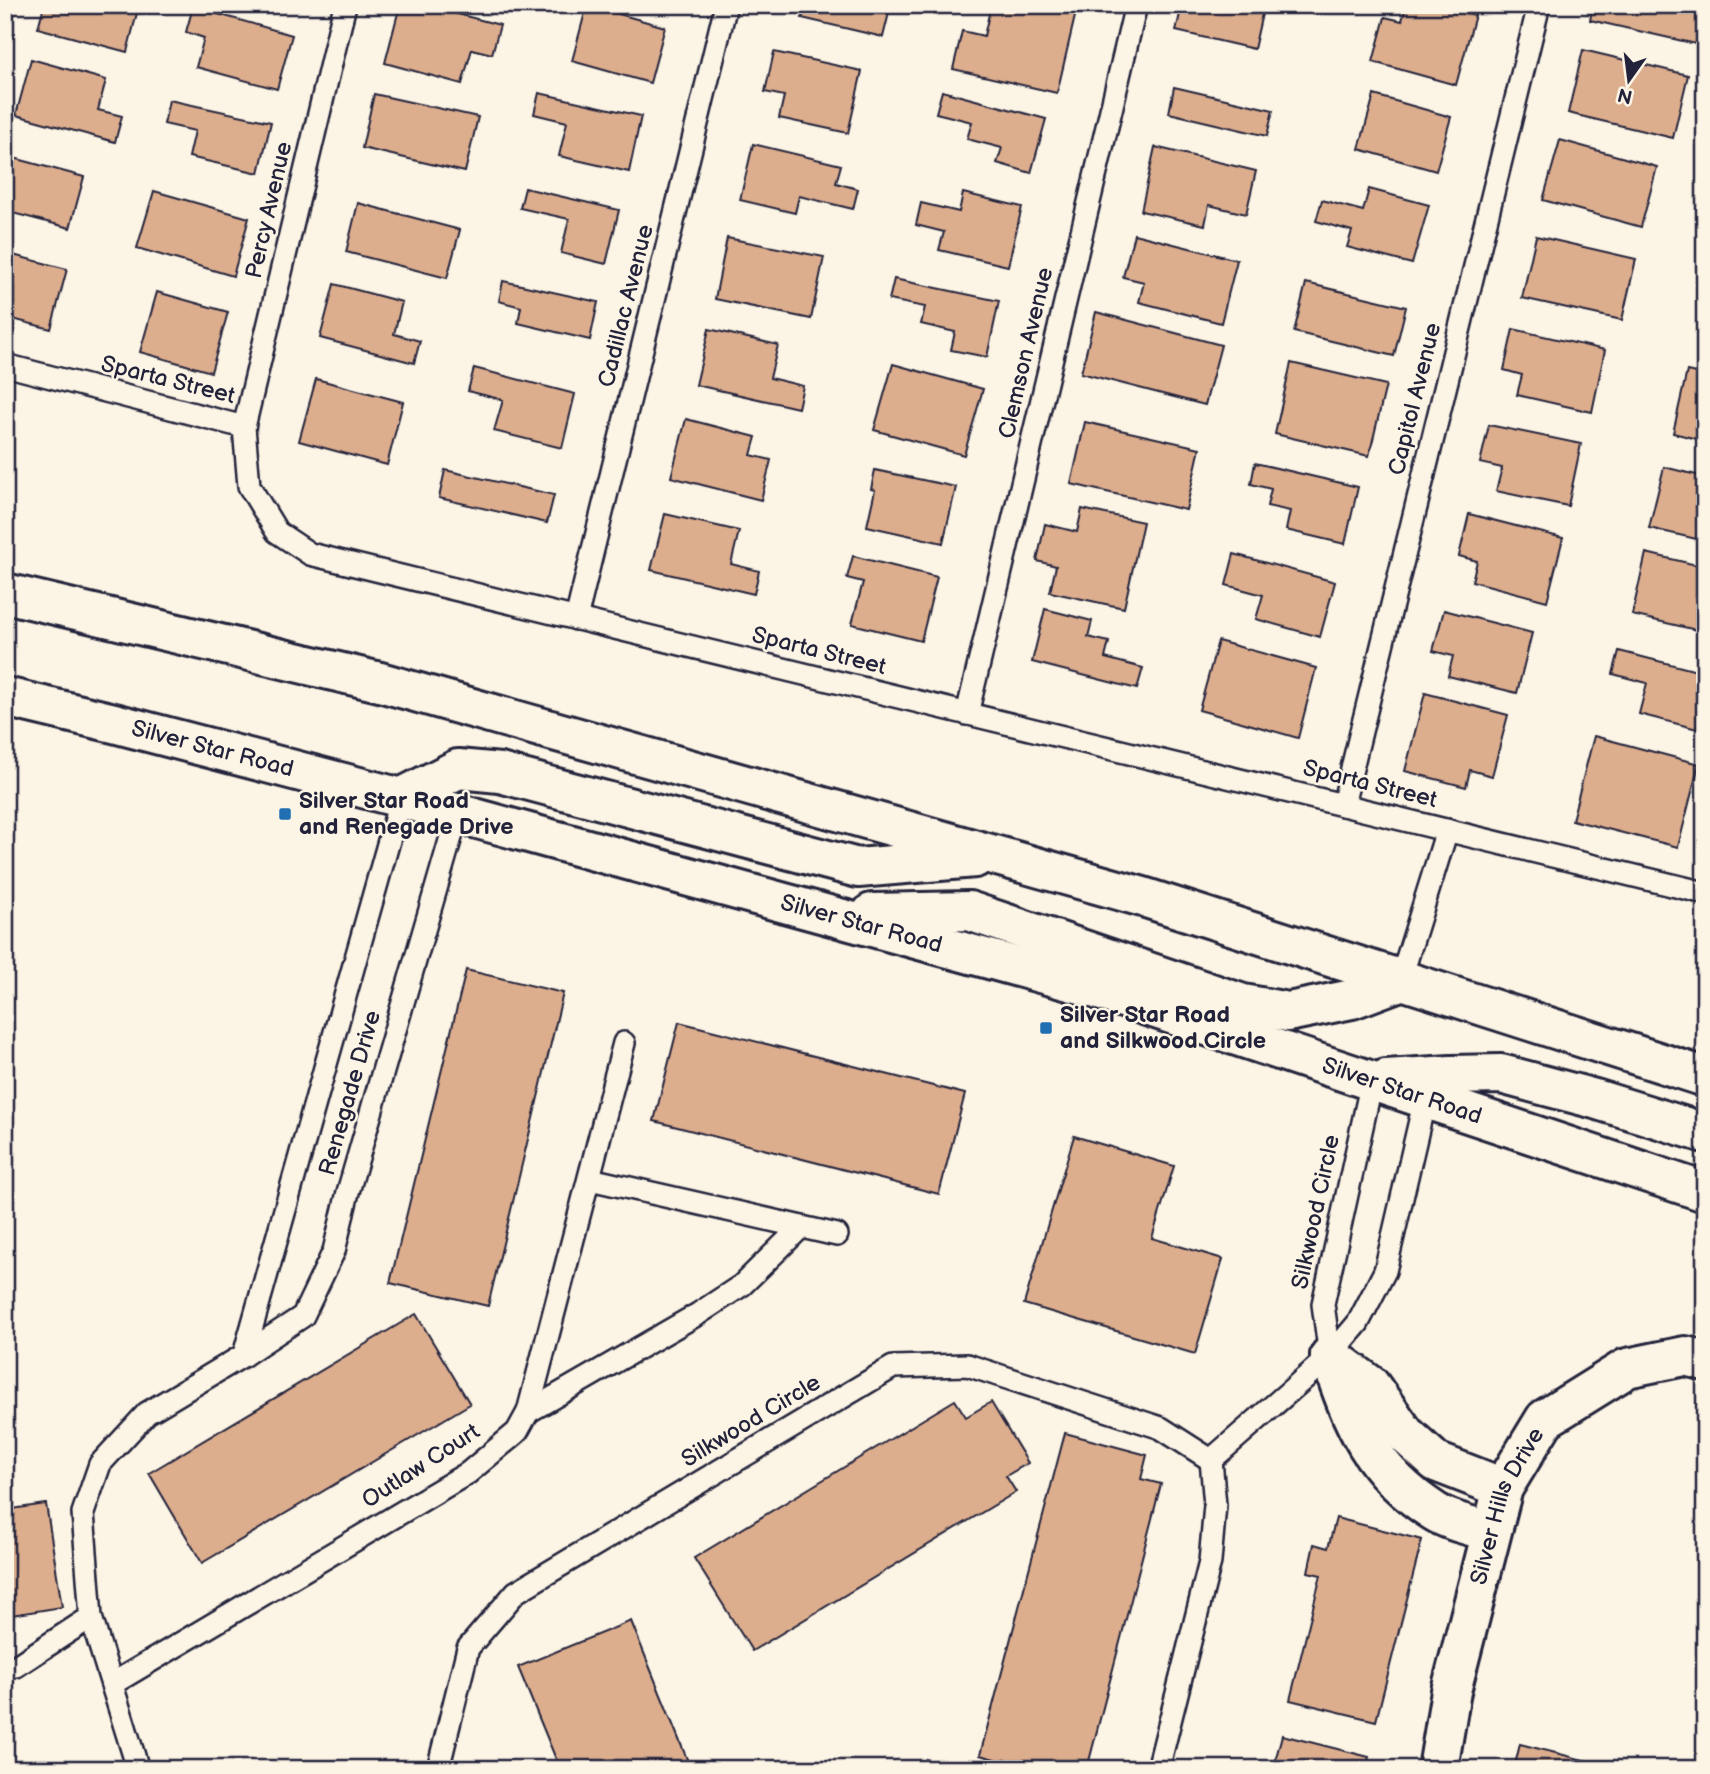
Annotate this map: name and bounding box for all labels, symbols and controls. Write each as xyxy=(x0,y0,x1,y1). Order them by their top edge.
north arrow xyxy=(1594,46,1664,116)
text: N xyxy=(1616,82,1635,108)
street label: Percy Avenue xyxy=(240,139,298,281)
street label: Cadillac Avenue xyxy=(592,222,660,390)
street label: Clemson Avenue xyxy=(993,265,1059,441)
street label: Capitol Avenue xyxy=(1383,320,1447,478)
street label: Sparta Street xyxy=(98,350,238,410)
street label: Sparta Street xyxy=(749,621,889,681)
street label: Silver Star Road xyxy=(129,714,297,783)
street label: Sparta Street xyxy=(1300,754,1440,814)
place label: Silver Star Road and Renegade Drive xyxy=(299,787,513,841)
marker: Silver Star Road and Renegade Drive xyxy=(277,806,293,822)
street label: Silver Star Road xyxy=(777,889,945,960)
place label: Silver Star Road and Silkwood Circle xyxy=(1060,1001,1266,1055)
street label: Renegade Drive xyxy=(313,1007,387,1179)
marker: Silver Star Road and Silkwood Circle xyxy=(1038,1020,1054,1036)
street label: Silver Star Road xyxy=(1319,1051,1485,1131)
street label: Silkwood Circle xyxy=(1286,1132,1346,1292)
street label: Silkwood Circle xyxy=(677,1369,825,1473)
street label: Outlaw Court xyxy=(357,1418,485,1514)
street label: Silver Hills Drive xyxy=(1465,1422,1550,1588)

